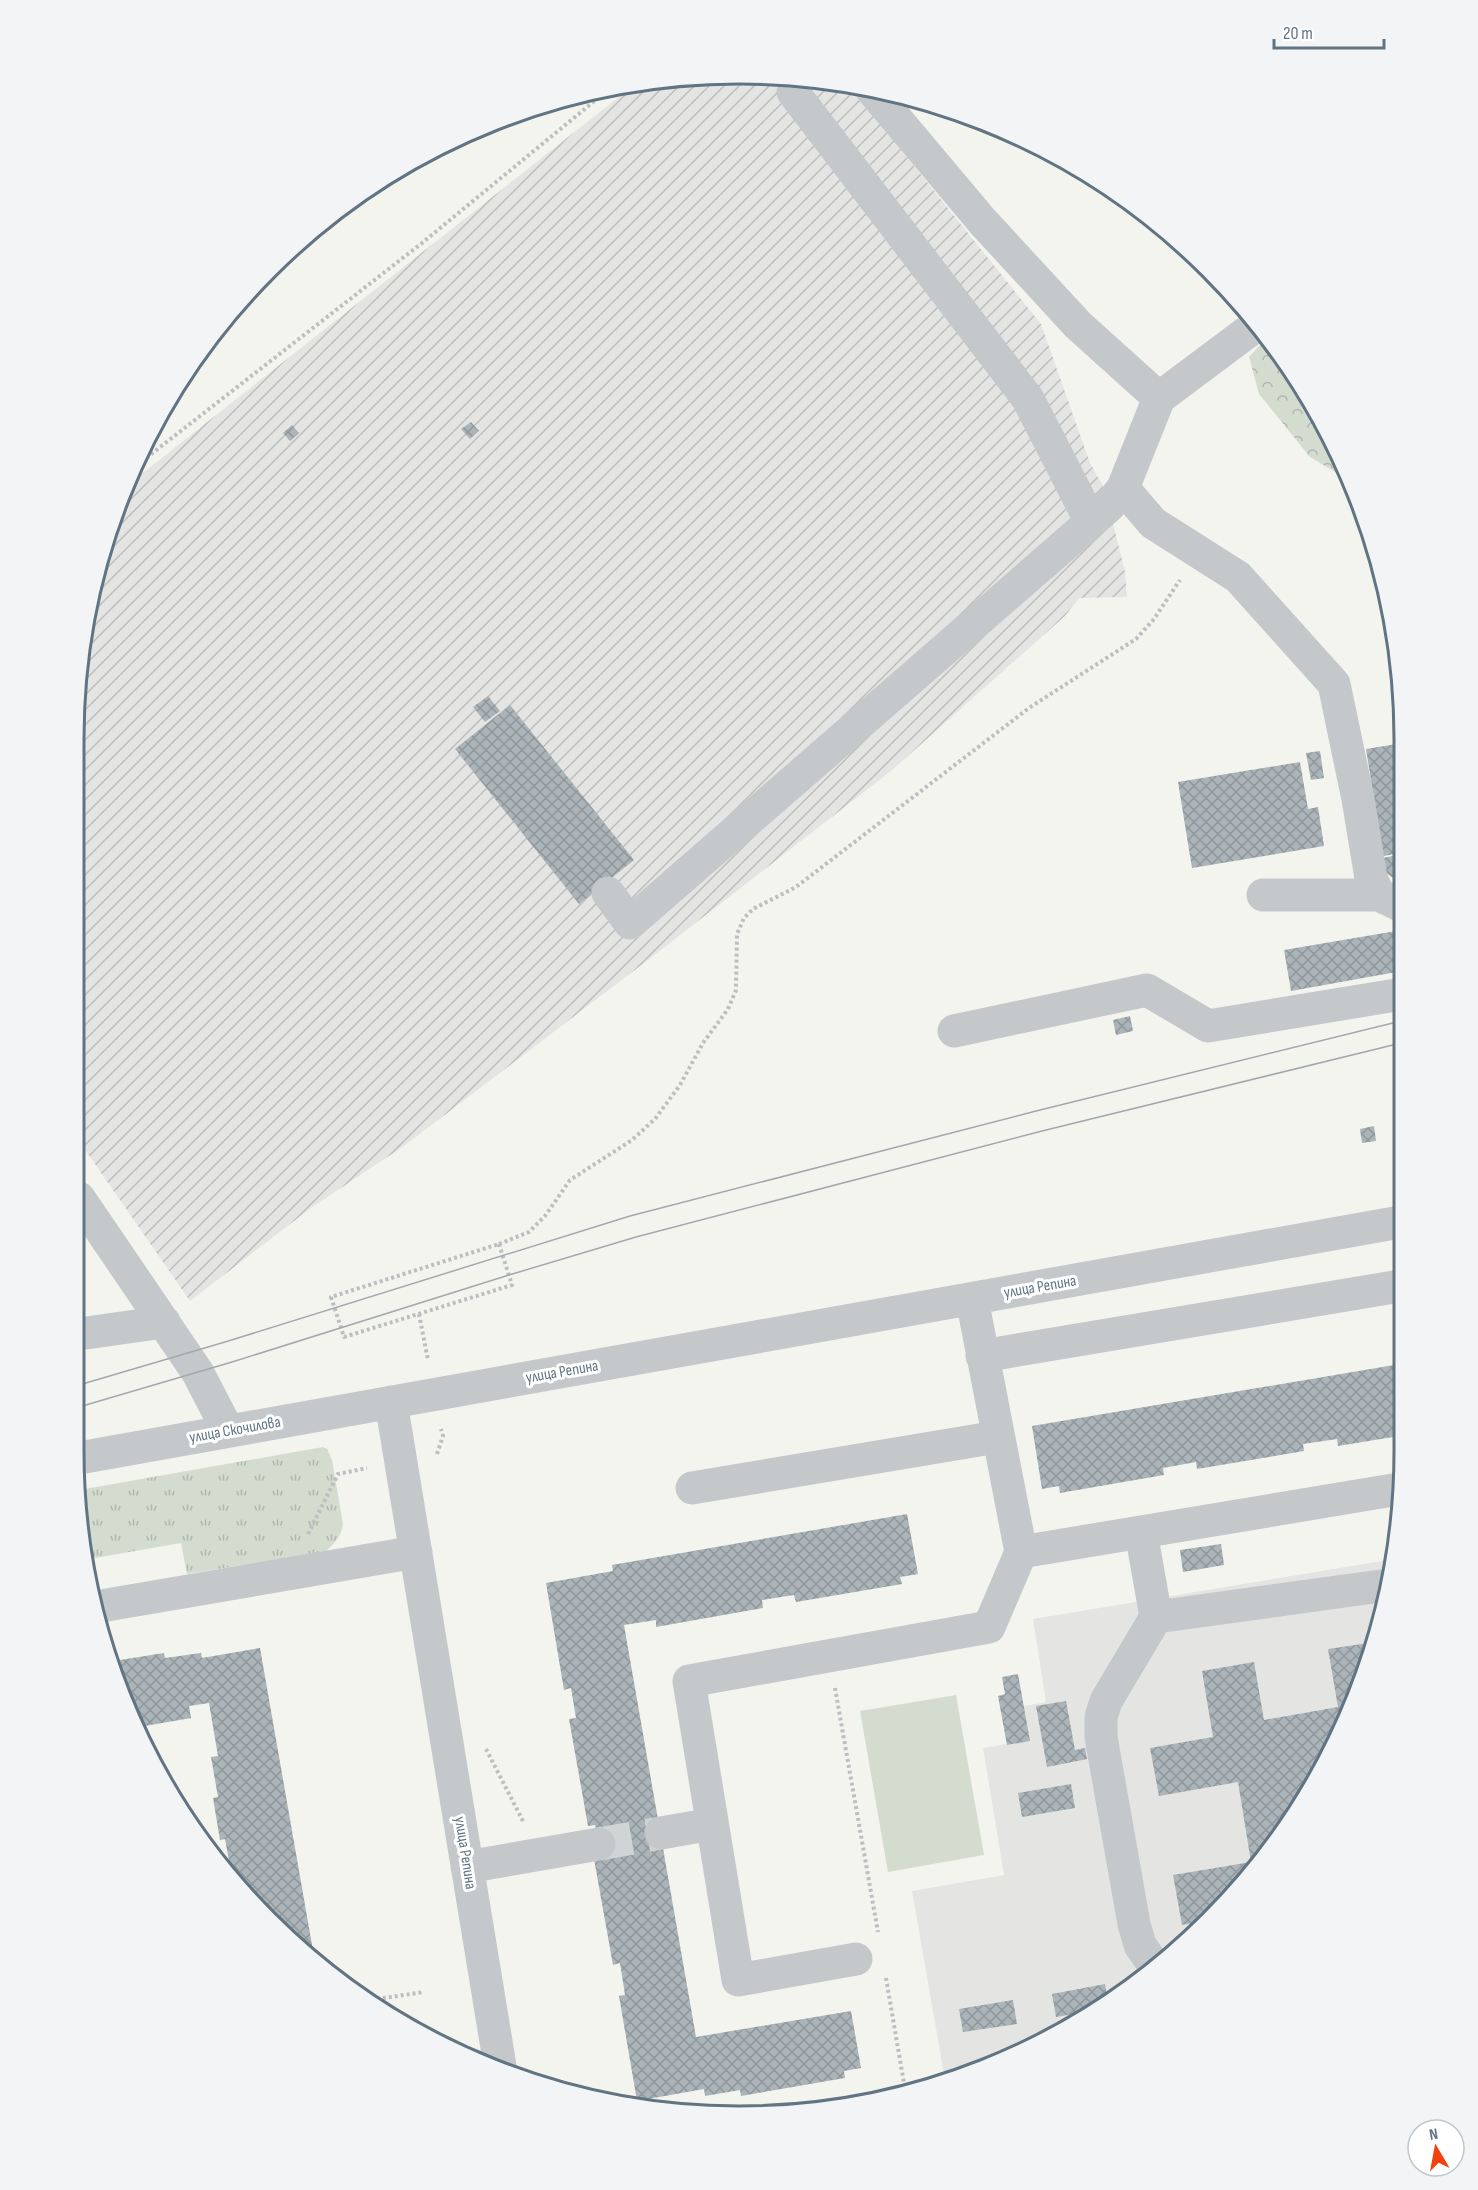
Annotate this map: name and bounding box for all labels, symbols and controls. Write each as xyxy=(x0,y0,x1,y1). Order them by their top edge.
scale bar xyxy=(1274,12,1384,50)
text: 20 m xyxy=(1283,23,1313,44)
street label: улица Репина xyxy=(1002,1271,1078,1303)
street label: улица Репина xyxy=(524,1356,600,1388)
street label: улица Скочилова xyxy=(188,1413,282,1447)
street label: улица Репина xyxy=(450,1815,480,1891)
north arrow xyxy=(1406,2118,1466,2178)
text: N xyxy=(1428,2125,1440,2145)

